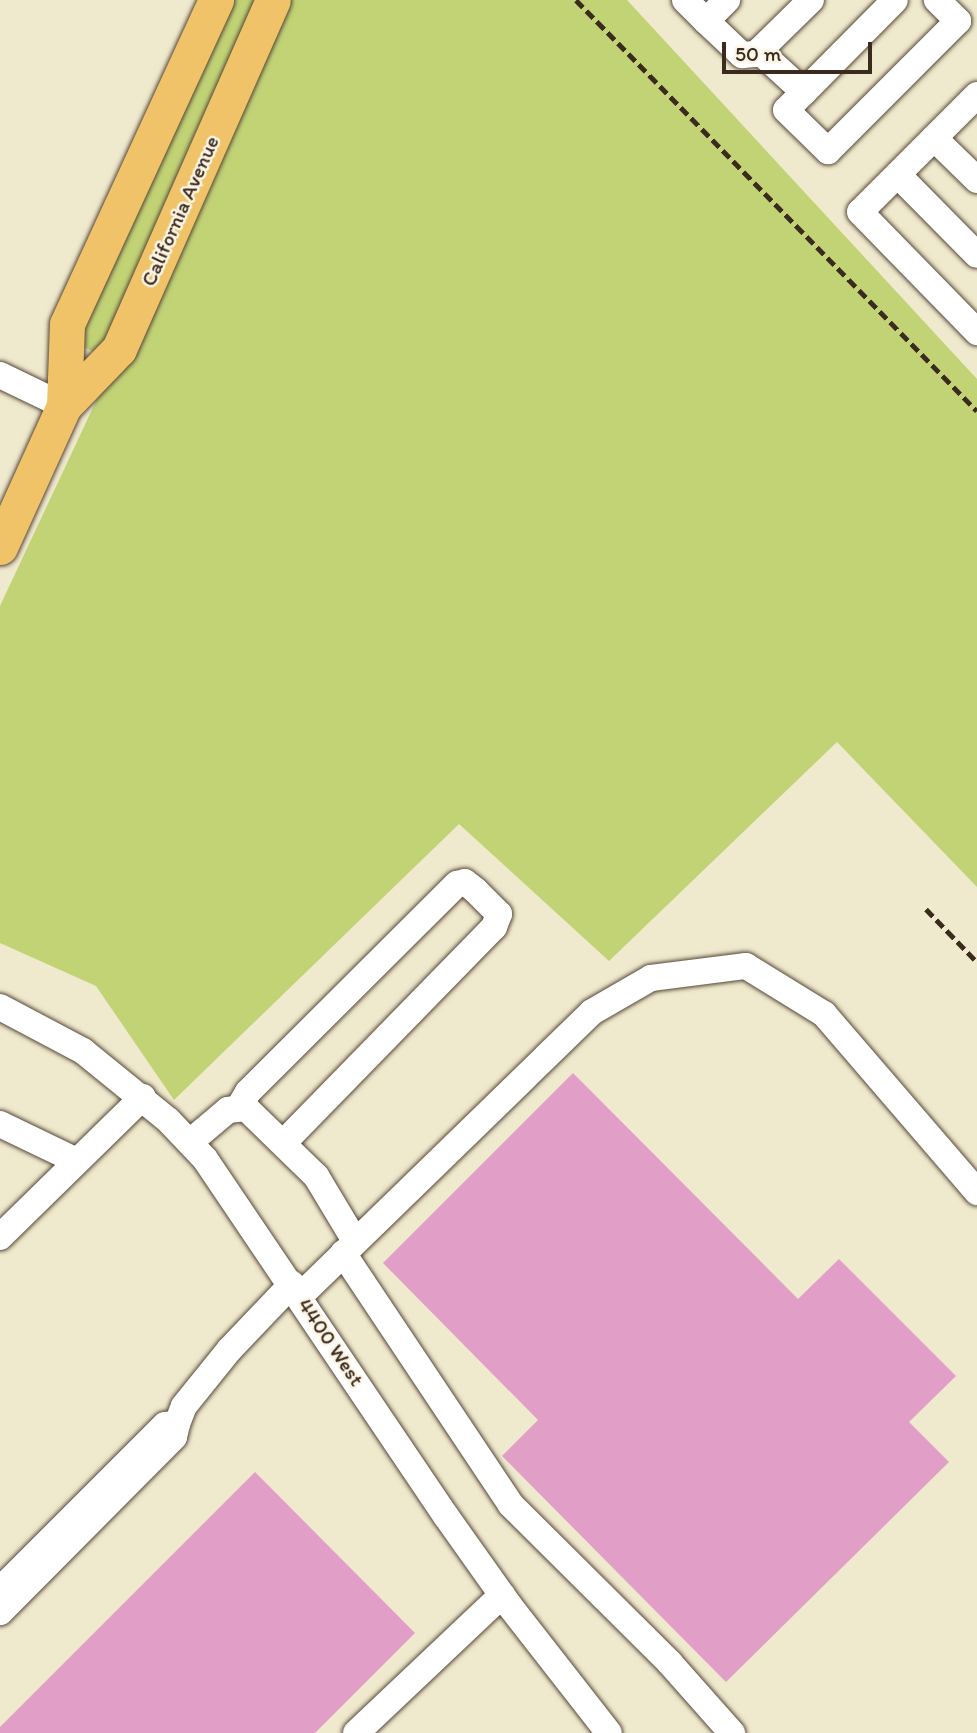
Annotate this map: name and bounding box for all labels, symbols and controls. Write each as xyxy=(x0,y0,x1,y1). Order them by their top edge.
scale bar xyxy=(725,28,876,72)
text: 50 m xyxy=(735,41,781,66)
street label: California Avenue xyxy=(136,132,224,290)
street label: 4400 West xyxy=(293,1293,369,1391)

